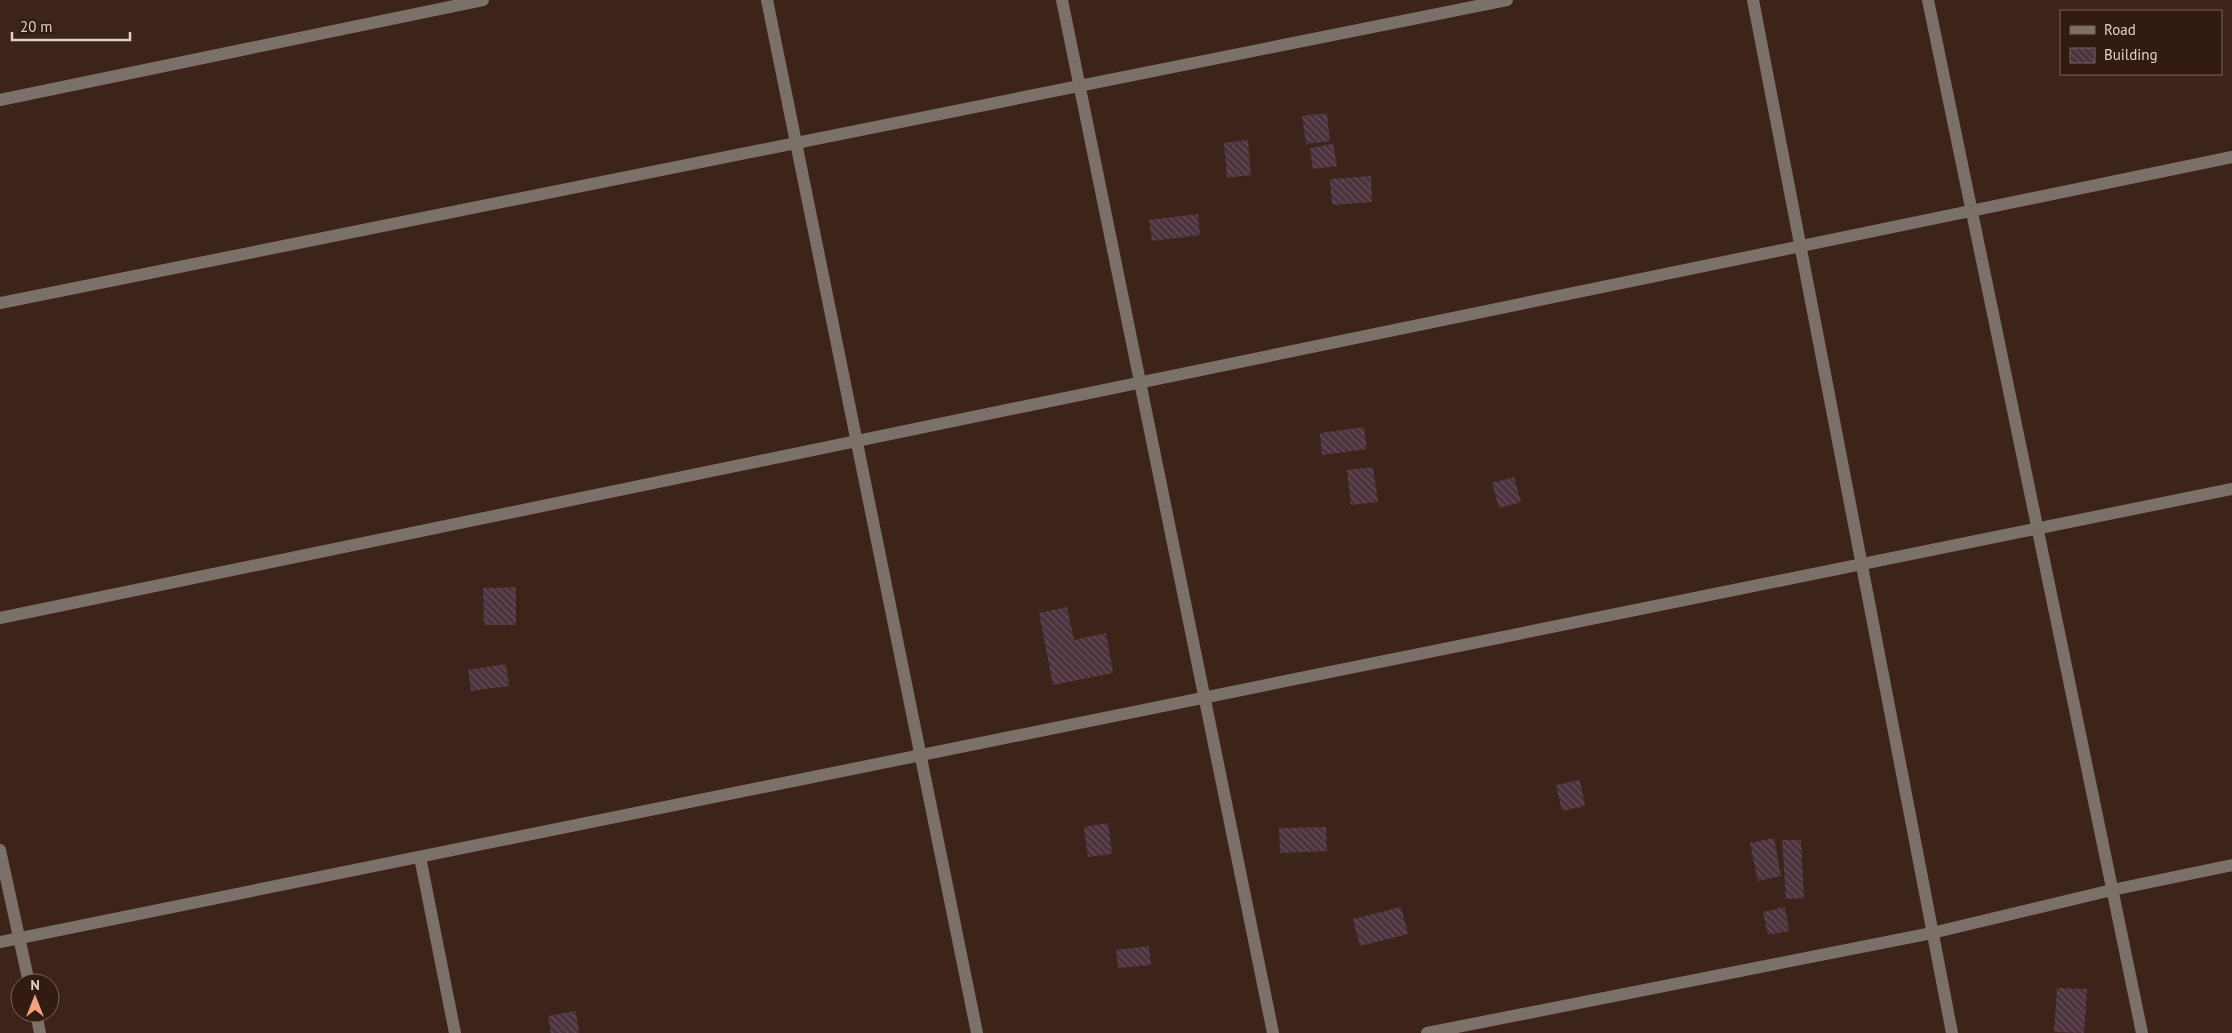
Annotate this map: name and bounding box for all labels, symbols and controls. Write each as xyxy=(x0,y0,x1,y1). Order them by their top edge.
scale bar xyxy=(12,10,130,42)
legend xyxy=(2060,10,2222,75)
text: 20 m xyxy=(20,17,53,36)
text: Road xyxy=(2104,20,2136,39)
text: Building xyxy=(2104,45,2158,64)
north arrow xyxy=(10,973,60,1023)
text: N xyxy=(30,976,40,994)

